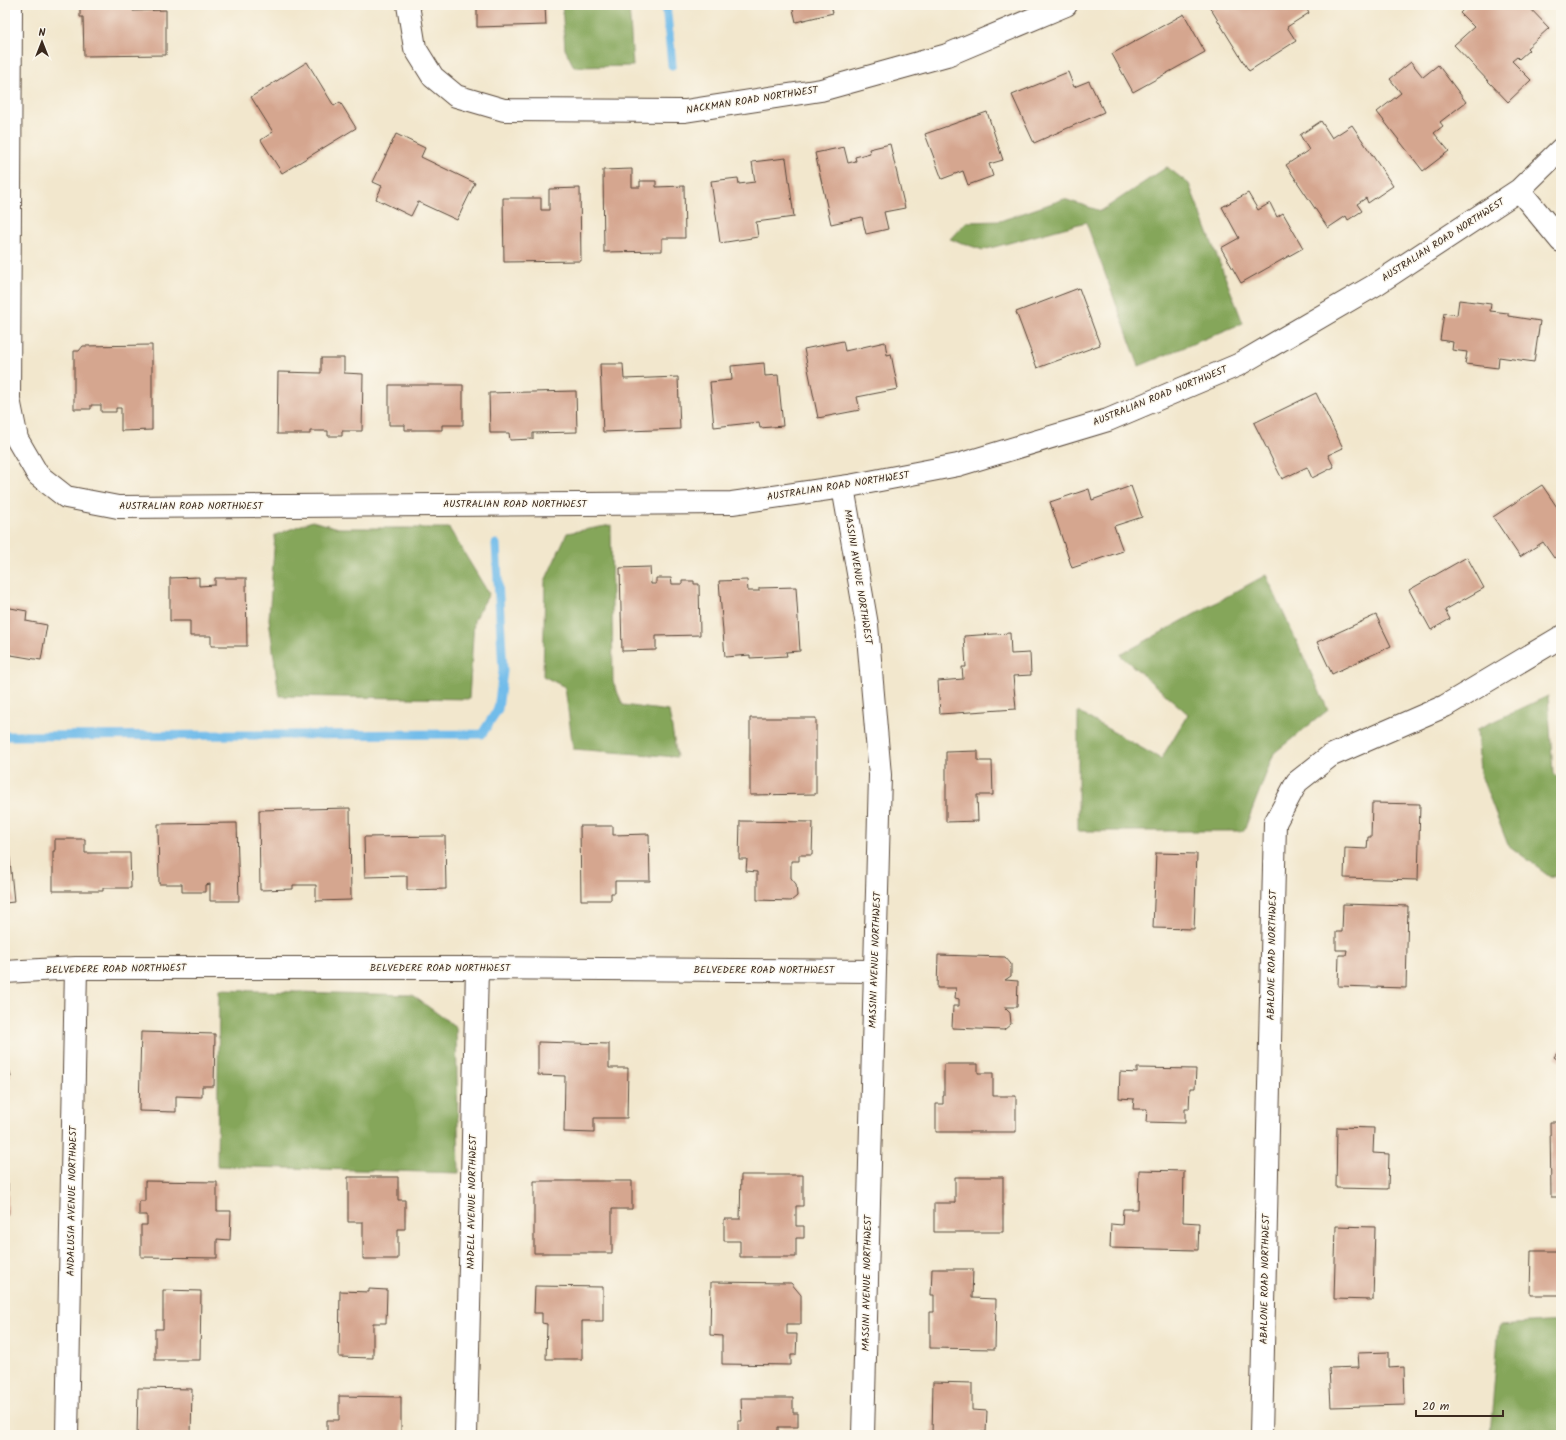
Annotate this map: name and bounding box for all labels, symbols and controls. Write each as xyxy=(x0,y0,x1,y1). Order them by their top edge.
north arrow xyxy=(22,22,62,62)
text: N xyxy=(39,24,46,42)
street label: NACKMAN ROAD NORTHWEST xyxy=(685,81,821,118)
street label: AUSTRALIAN ROAD NORTHWEST xyxy=(1378,193,1509,286)
street label: AUSTRALIAN ROAD NORTHWEST xyxy=(1090,361,1231,430)
street label: AUSTRALIAN ROAD NORTHWEST xyxy=(766,467,912,505)
street label: AUSTRALIAN ROAD NORTHWEST xyxy=(443,496,588,512)
street label: AUSTRALIAN ROAD NORTHWEST xyxy=(119,498,264,514)
street label: MASSINI AVENUE NORTHWEST xyxy=(839,508,877,647)
street label: ABALONE ROAD NORTHWEST xyxy=(1263,888,1281,1020)
street label: MASSINI AVENUE NORTHWEST xyxy=(865,890,885,1029)
street label: BELVEDERE ROAD NORTHWEST xyxy=(46,960,188,978)
street label: BELVEDERE ROAD NORTHWEST xyxy=(370,960,512,976)
street label: BELVEDERE ROAD NORTHWEST xyxy=(694,962,836,978)
street label: ANDALUSIA AVENUE NORTHWEST xyxy=(63,1124,81,1276)
street label: NADELL AVENUE NORTHWEST xyxy=(463,1133,481,1270)
street label: ABALONE ROAD NORTHWEST xyxy=(1256,1212,1274,1344)
street label: MASSINI AVENUE NORTHWEST xyxy=(858,1213,876,1351)
scale bar xyxy=(1416,1392,1503,1418)
text: 20 m xyxy=(1422,1397,1450,1416)

